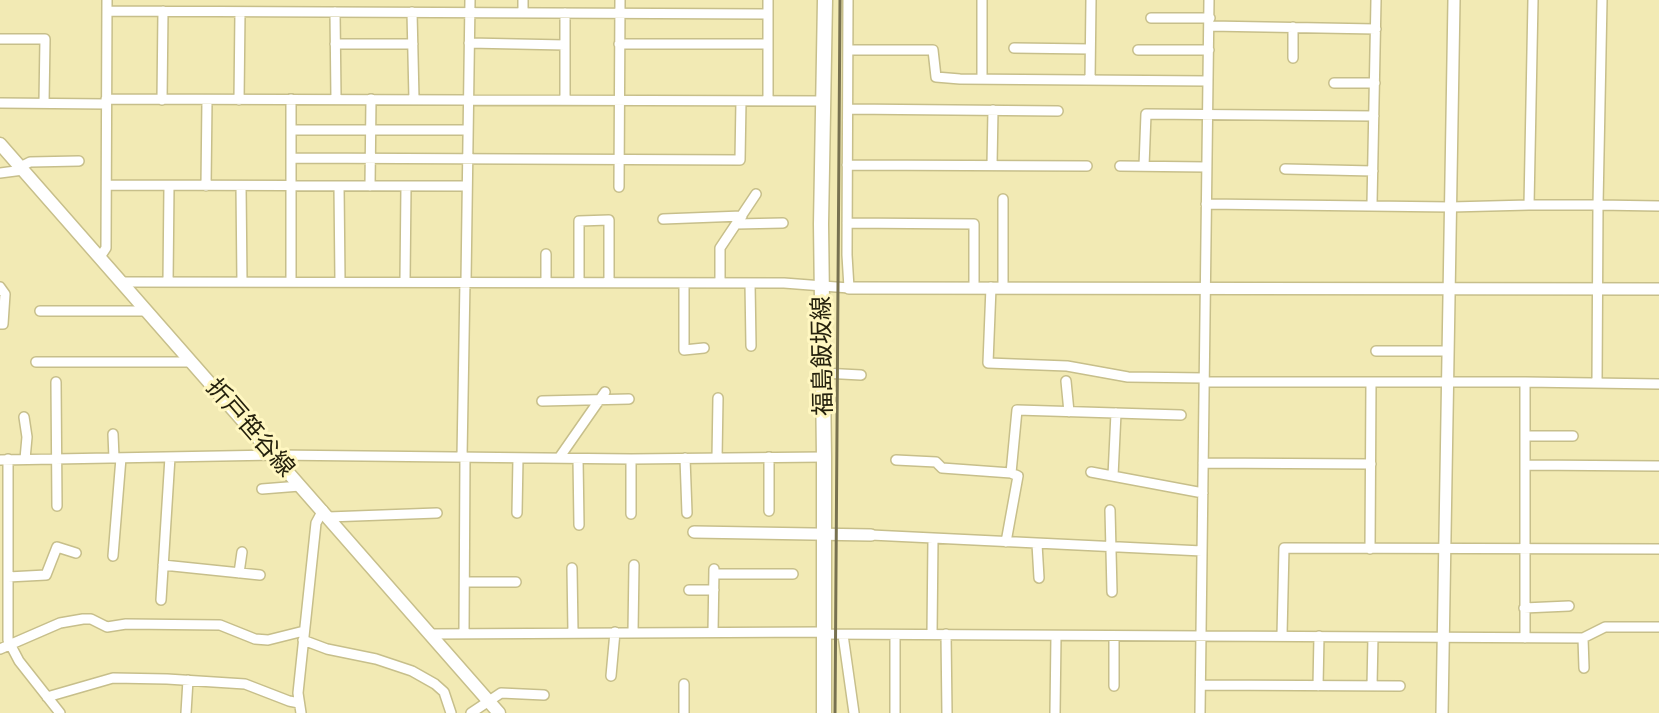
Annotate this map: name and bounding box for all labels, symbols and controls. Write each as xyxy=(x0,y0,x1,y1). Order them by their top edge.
street label: 福島飯坂線 xyxy=(808,296,838,416)
street label: 折戸笹谷線 xyxy=(200,373,300,483)

